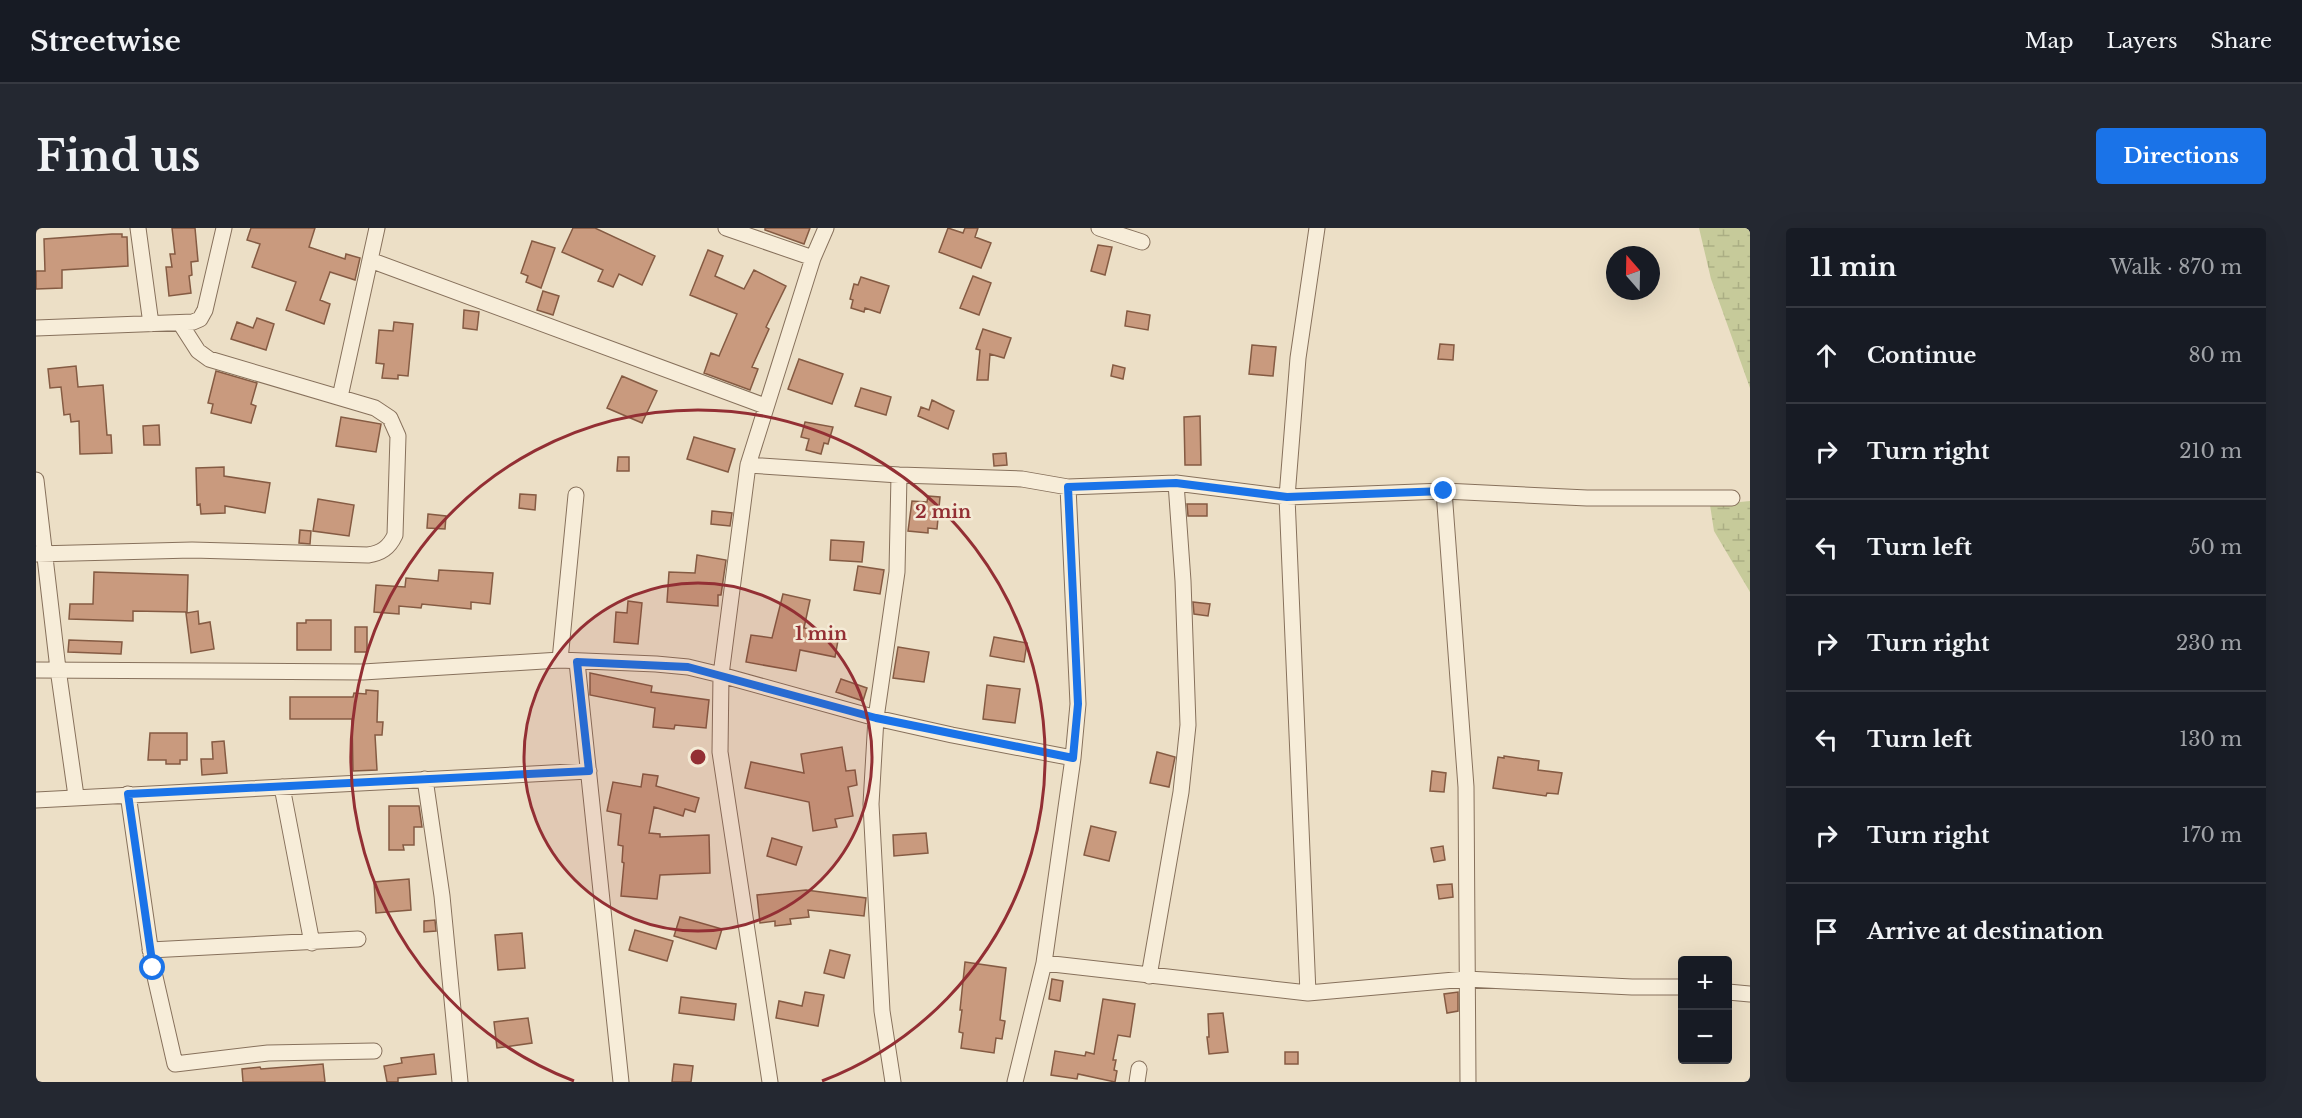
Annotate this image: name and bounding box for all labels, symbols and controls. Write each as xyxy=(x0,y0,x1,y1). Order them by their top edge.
text: Streetwise xyxy=(30,24,181,59)
text: Map xyxy=(2025,28,2074,54)
text: Layers xyxy=(2107,28,2178,54)
text: Share xyxy=(2211,28,2272,54)
button: Directions xyxy=(2096,128,2266,184)
text: Find us xyxy=(36,130,200,182)
north arrow xyxy=(1606,246,1660,300)
text: 11 min xyxy=(1810,251,1897,283)
text: Walk · 870 m xyxy=(2110,255,2242,279)
icon: ahead xyxy=(1810,339,1843,372)
text: Continue xyxy=(1867,342,1976,369)
text: 80 m xyxy=(2188,343,2242,367)
icon: right xyxy=(1810,435,1843,468)
text: Turn right xyxy=(1867,438,1989,465)
text: 210 m xyxy=(2179,439,2242,463)
route end xyxy=(1430,477,1456,503)
text: 2 min xyxy=(915,501,971,523)
icon: left xyxy=(1810,531,1843,564)
text: Turn left xyxy=(1867,534,1972,561)
text: 50 m xyxy=(2189,535,2242,559)
text: 1 min xyxy=(795,623,847,645)
icon: right xyxy=(1810,627,1843,660)
text: Turn right xyxy=(1867,630,1989,657)
text: 230 m xyxy=(2176,631,2242,655)
icon: left xyxy=(1810,723,1843,756)
text: Turn left xyxy=(1867,726,1972,753)
text: 130 m xyxy=(2179,727,2242,751)
centre of rings xyxy=(688,747,708,767)
icon: right xyxy=(1810,819,1843,852)
text: Turn right xyxy=(1867,822,1989,849)
text: 170 m xyxy=(2182,823,2242,847)
icon: arrive xyxy=(1810,915,1843,948)
text: Arrive at destination xyxy=(1867,918,2104,945)
route start xyxy=(139,954,165,980)
map controls xyxy=(1678,956,1732,1064)
button: + xyxy=(1678,956,1732,1010)
button: − xyxy=(1678,1010,1732,1064)

